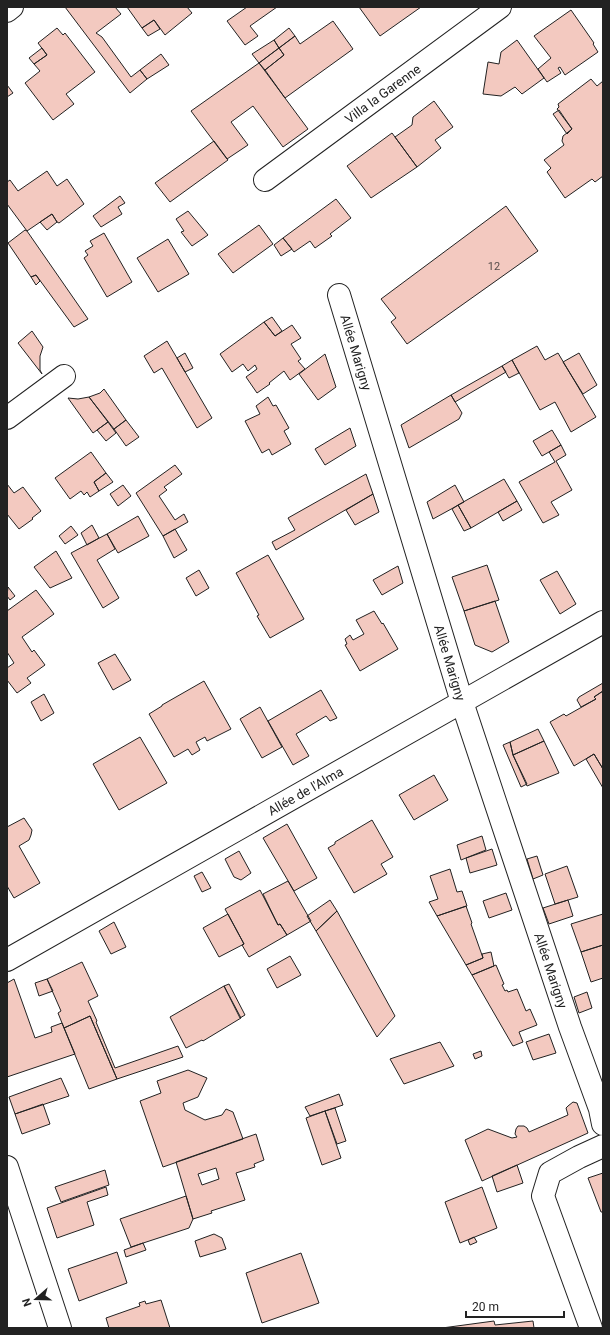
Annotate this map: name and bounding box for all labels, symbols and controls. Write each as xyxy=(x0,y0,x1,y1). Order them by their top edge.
street label: Villa la Garenne xyxy=(342,61,424,127)
house number: 12 xyxy=(488,260,500,273)
street label: Allée Marigny xyxy=(337,313,374,392)
street label: Allée Marigny xyxy=(431,623,468,702)
street label: Allée de l'Alma xyxy=(265,764,346,819)
street label: Allée Marigny xyxy=(531,931,570,1010)
north arrow xyxy=(16,1279,56,1319)
scale bar xyxy=(466,1293,564,1319)
text: N xyxy=(20,1296,35,1308)
text: 20 m xyxy=(472,1300,499,1314)

